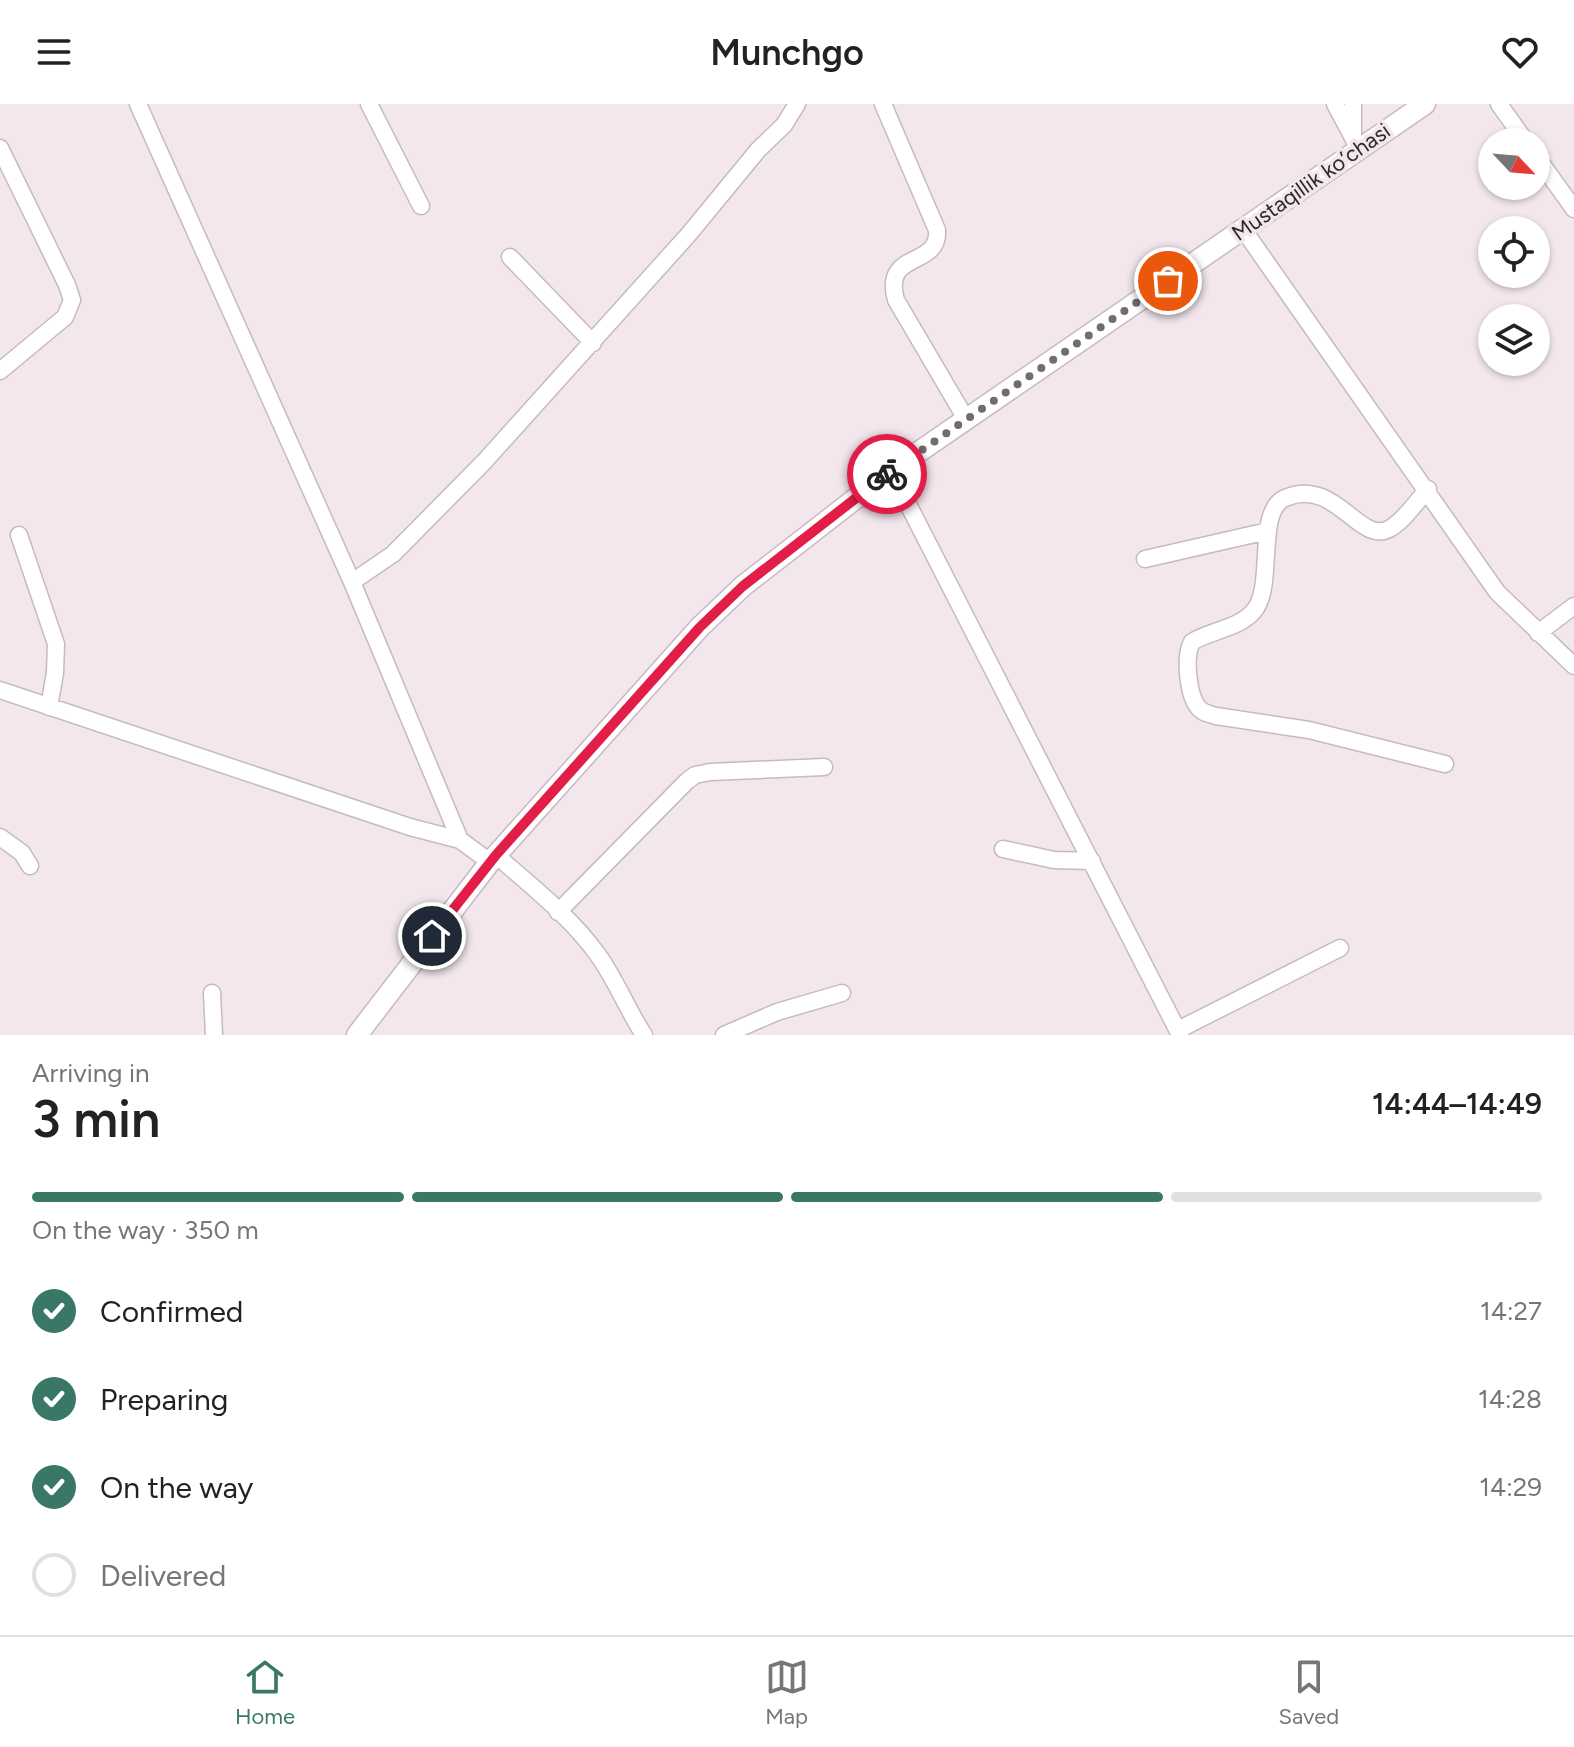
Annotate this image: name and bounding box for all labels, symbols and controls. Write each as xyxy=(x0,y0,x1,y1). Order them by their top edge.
icon: menu xyxy=(32,30,76,74)
icon: heart xyxy=(1498,30,1542,74)
text: Munchgo xyxy=(710,31,864,74)
street label: Mustaqillik ko’chasi xyxy=(1227,117,1395,247)
north arrow xyxy=(1478,128,1550,200)
map controls xyxy=(1478,128,1550,376)
button: locate xyxy=(1478,216,1550,288)
pin xyxy=(1134,247,1202,315)
icon: bag xyxy=(1146,259,1190,303)
button: layers xyxy=(1478,304,1550,376)
courier xyxy=(847,434,927,514)
icon: bike xyxy=(865,452,909,496)
pin xyxy=(398,902,466,970)
icon: home xyxy=(410,914,454,958)
text: Arriving in xyxy=(32,1057,150,1089)
text: 14:44–14:49 xyxy=(1372,1085,1542,1122)
text: 3 min xyxy=(32,1088,160,1150)
text: On the way · 350 m xyxy=(32,1214,259,1246)
icon: check xyxy=(32,1289,76,1333)
text: Confirmed xyxy=(100,1293,243,1330)
text: 14:27 xyxy=(1480,1295,1542,1327)
icon: check xyxy=(32,1377,76,1421)
text: Preparing xyxy=(100,1381,228,1418)
text: 14:28 xyxy=(1478,1383,1542,1415)
icon: check xyxy=(32,1465,76,1509)
text: On the way xyxy=(100,1469,253,1506)
text: 14:29 xyxy=(1479,1471,1542,1503)
text: Delivered xyxy=(100,1557,226,1594)
tab: Home xyxy=(235,1655,295,1730)
tab: Map xyxy=(765,1655,809,1730)
tab: Saved xyxy=(1278,1655,1339,1730)

